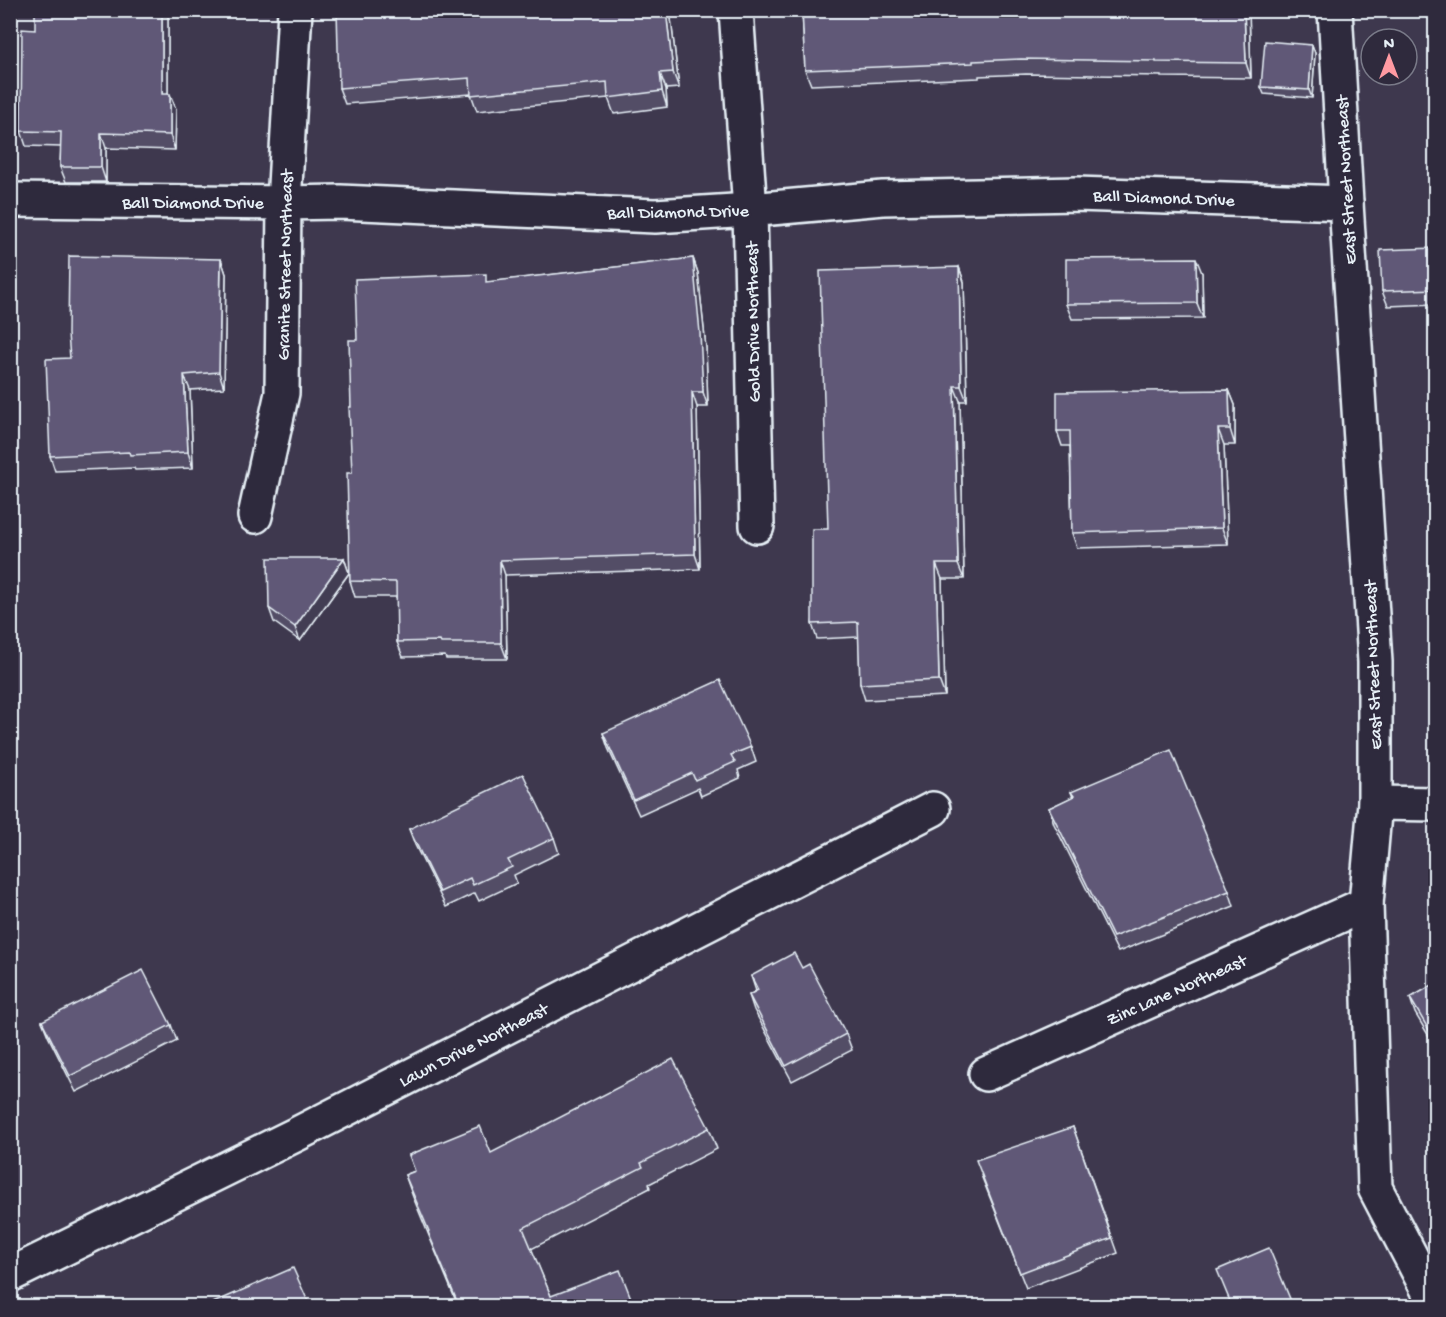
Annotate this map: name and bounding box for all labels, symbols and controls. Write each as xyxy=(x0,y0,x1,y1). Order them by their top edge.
north arrow xyxy=(1359,27,1419,87)
text: N xyxy=(1384,36,1395,55)
street label: East Street Northeast xyxy=(1332,93,1362,265)
street label: Granite Street Northeast xyxy=(274,168,299,361)
street label: Ball Diamond Drive xyxy=(1092,186,1236,212)
street label: Ball Diamond Drive xyxy=(121,194,265,215)
street label: Ball Diamond Drive xyxy=(606,202,750,225)
street label: Gold Drive Northeast xyxy=(743,240,766,402)
street label: East Street Northeast xyxy=(1361,578,1388,750)
street label: Zinc Lane Northeast xyxy=(1104,950,1252,1032)
street label: Lawn Drive Northeast xyxy=(396,999,554,1093)

